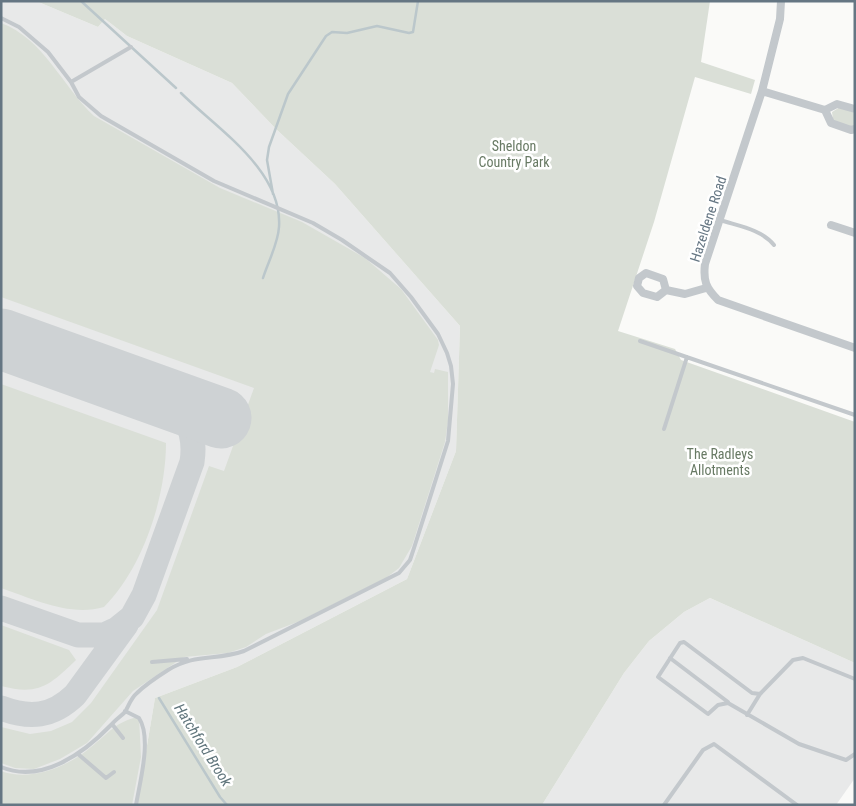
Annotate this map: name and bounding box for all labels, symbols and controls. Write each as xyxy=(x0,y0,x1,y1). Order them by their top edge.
park label: Sheldon Country Park xyxy=(478,138,550,170)
street label: Hazeldene Road xyxy=(687,174,729,264)
park label: The Radleys Allotments xyxy=(687,446,753,478)
water label: Hatchford Brook xyxy=(170,700,236,790)

